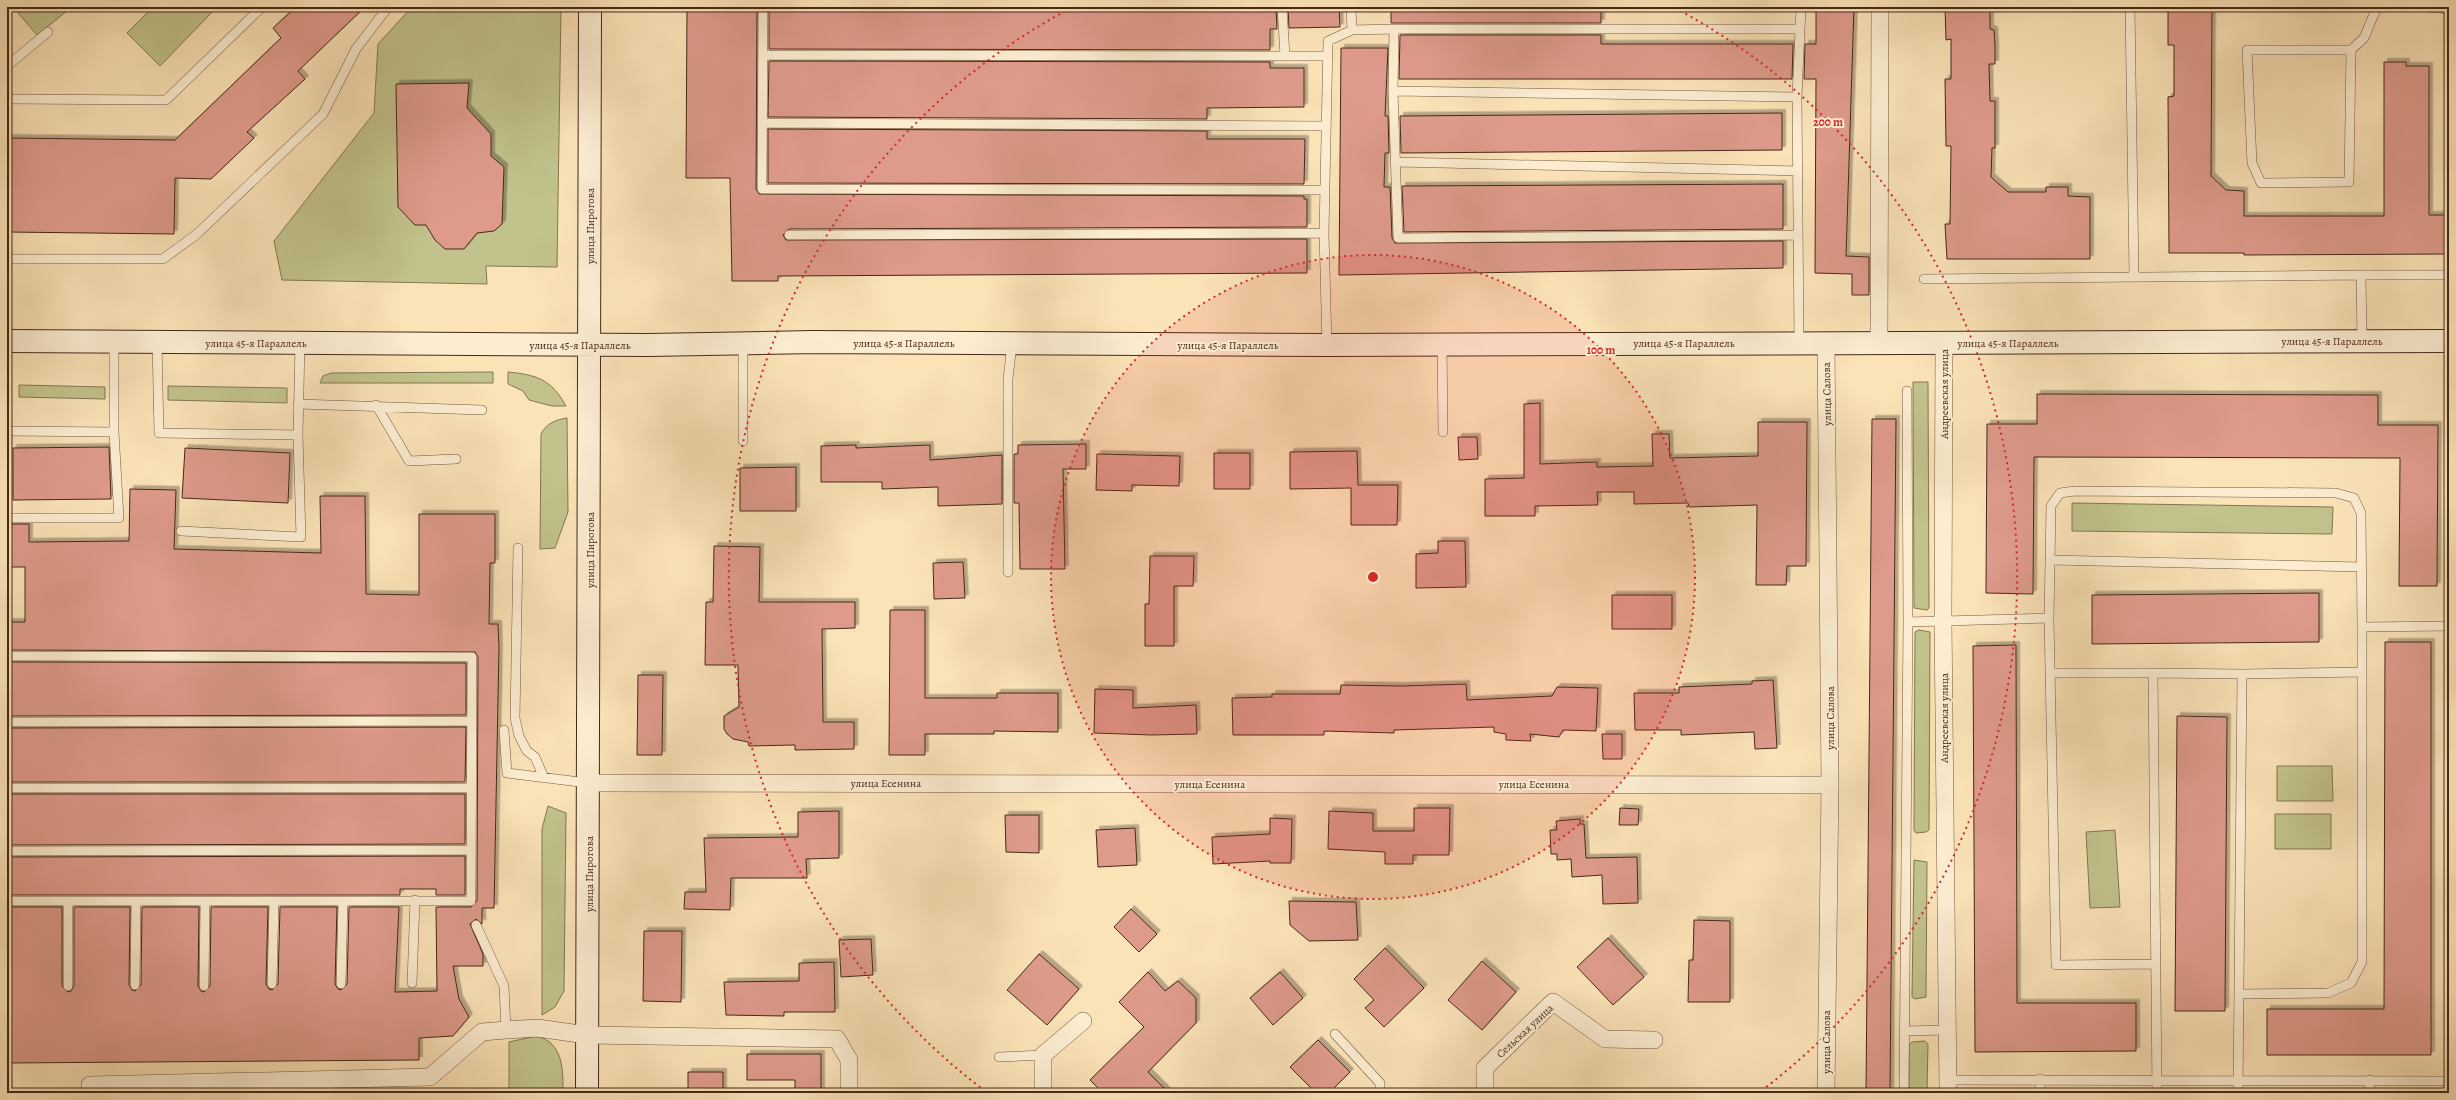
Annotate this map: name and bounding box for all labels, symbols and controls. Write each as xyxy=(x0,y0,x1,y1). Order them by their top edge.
text: 200 m xyxy=(1813,114,1843,130)
street label: улица Пирогова xyxy=(583,187,598,265)
street label: улица 45-я Параллель xyxy=(2280,334,2383,349)
street label: улица 45-я Параллель xyxy=(204,336,307,351)
street label: улица 45-я Параллель xyxy=(852,336,955,351)
street label: улица 45-я Параллель xyxy=(1632,336,1735,351)
street label: улица 45-я Параллель xyxy=(1956,336,2059,351)
street label: улица 45-я Параллель xyxy=(528,338,631,353)
street label: улица 45-я Параллель xyxy=(1176,338,1279,353)
text: 100 m xyxy=(1587,342,1615,358)
street label: Андреевская улица xyxy=(1937,348,1952,440)
street label: улица Салова xyxy=(1819,361,1835,427)
street label: улица Пирогова xyxy=(583,511,598,589)
centre of rings xyxy=(1366,570,1380,584)
street label: Андреевская улица xyxy=(1937,672,1952,764)
street label: улица Салова xyxy=(1823,685,1838,751)
street label: улица Есенина xyxy=(850,776,922,791)
street label: улица Есенина xyxy=(1174,777,1246,792)
street label: улица Есенина xyxy=(1498,777,1570,792)
street label: улица Пирогова xyxy=(582,835,597,913)
street label: Сельская улица xyxy=(1493,1000,1557,1061)
street label: улица Салова xyxy=(1819,1009,1834,1075)

